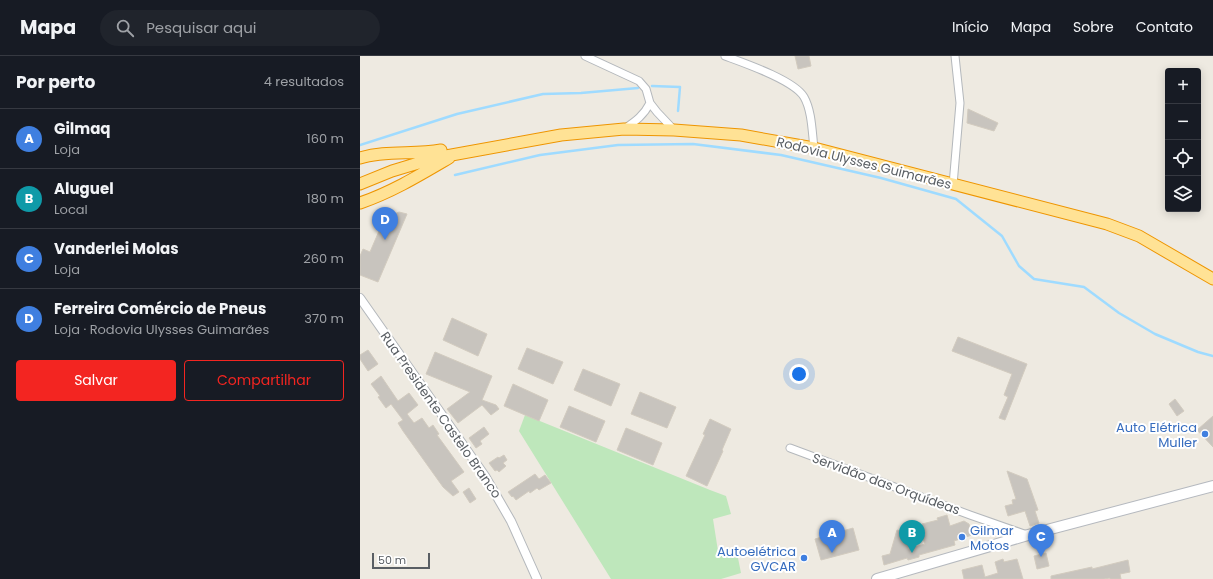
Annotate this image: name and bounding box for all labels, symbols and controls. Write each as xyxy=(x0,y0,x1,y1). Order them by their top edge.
search box xyxy=(100,10,380,46)
text: Mapa xyxy=(20,14,76,41)
icon: search xyxy=(114,17,136,39)
text: Pesquisar aqui xyxy=(146,17,257,38)
text: Início xyxy=(952,17,989,37)
text: Mapa xyxy=(1011,17,1051,37)
text: Sobre xyxy=(1073,17,1114,37)
text: Contato xyxy=(1136,17,1193,37)
map controls xyxy=(1165,68,1201,212)
button: + xyxy=(1165,68,1201,104)
text: Por perto xyxy=(16,70,95,94)
text: 4 resultados xyxy=(264,72,344,91)
button: − xyxy=(1165,104,1201,140)
text: Gilmaq xyxy=(54,118,111,139)
text: A xyxy=(24,129,34,148)
text: 160 m xyxy=(307,129,344,148)
street label: Rodovia Ulysses Guimarães xyxy=(775,132,954,194)
text: Loja xyxy=(54,140,80,159)
button: locate xyxy=(1165,140,1201,176)
button: layers xyxy=(1165,176,1201,212)
text: Aluguel xyxy=(54,178,114,199)
text: B xyxy=(25,189,33,208)
text: 180 m xyxy=(307,189,344,208)
text: Local xyxy=(54,200,88,219)
pin: D xyxy=(372,207,398,240)
text: Vanderlei Molas xyxy=(54,238,179,259)
text: C xyxy=(24,249,34,268)
text: 260 m xyxy=(303,249,344,268)
text: Loja xyxy=(54,260,80,279)
text: Ferreira Comércio de Pneus xyxy=(54,298,266,319)
text: D xyxy=(24,309,34,328)
text: 370 m xyxy=(304,309,344,328)
text: Loja · Rodovia Ulysses Guimarães xyxy=(54,320,269,339)
street label: Rua Presidente Castelo Branco xyxy=(376,328,506,502)
button: Salvar xyxy=(16,360,176,401)
button: Compartilhar xyxy=(184,360,344,401)
your location xyxy=(789,364,809,384)
place label: Auto Elétrica Muller xyxy=(1116,418,1197,452)
marker: Auto Elétrica Muller xyxy=(1200,429,1210,439)
street label: Servidão das Orquídeas xyxy=(809,448,963,520)
pin: A xyxy=(819,520,845,553)
pin: B xyxy=(899,520,925,553)
place label: Gilmar Motos xyxy=(970,521,1014,555)
pin: C xyxy=(1028,524,1054,557)
marker: Gilmar Motos xyxy=(957,532,967,542)
place label: Autoelétrica GVCAR xyxy=(717,542,796,576)
scale bar xyxy=(372,551,430,570)
text: 50 m xyxy=(378,552,406,568)
marker: Autoelétrica GVCAR xyxy=(799,553,809,563)

